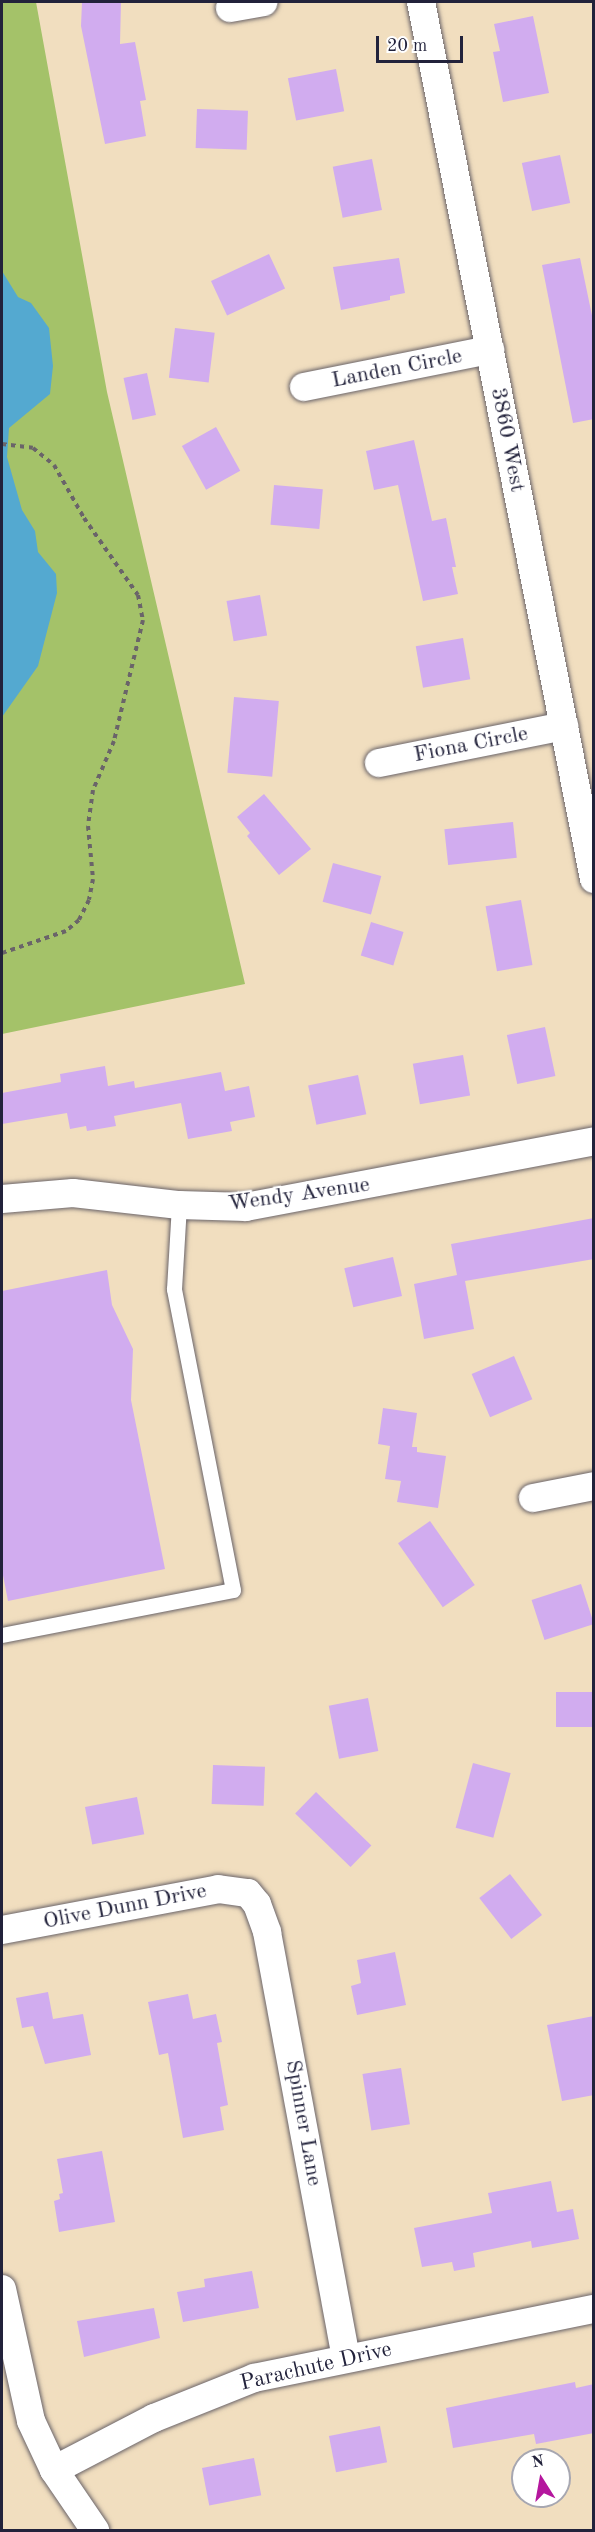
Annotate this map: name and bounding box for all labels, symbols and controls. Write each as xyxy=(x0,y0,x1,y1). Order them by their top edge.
scale bar xyxy=(379,24,466,62)
text: 20 m xyxy=(387,37,427,55)
street label: Landen Circle xyxy=(329,343,465,395)
street label: 3860 West xyxy=(484,385,530,495)
street label: Fiona Circle xyxy=(412,721,530,769)
street label: Wendy Avenue xyxy=(227,1172,371,1218)
street label: Olive Dunn Drive xyxy=(41,1878,209,1936)
street label: Spinner Lane xyxy=(279,2058,327,2188)
street label: Parachute Drive xyxy=(238,2337,394,2397)
north arrow xyxy=(511,2448,571,2508)
text: N xyxy=(530,2453,545,2471)

